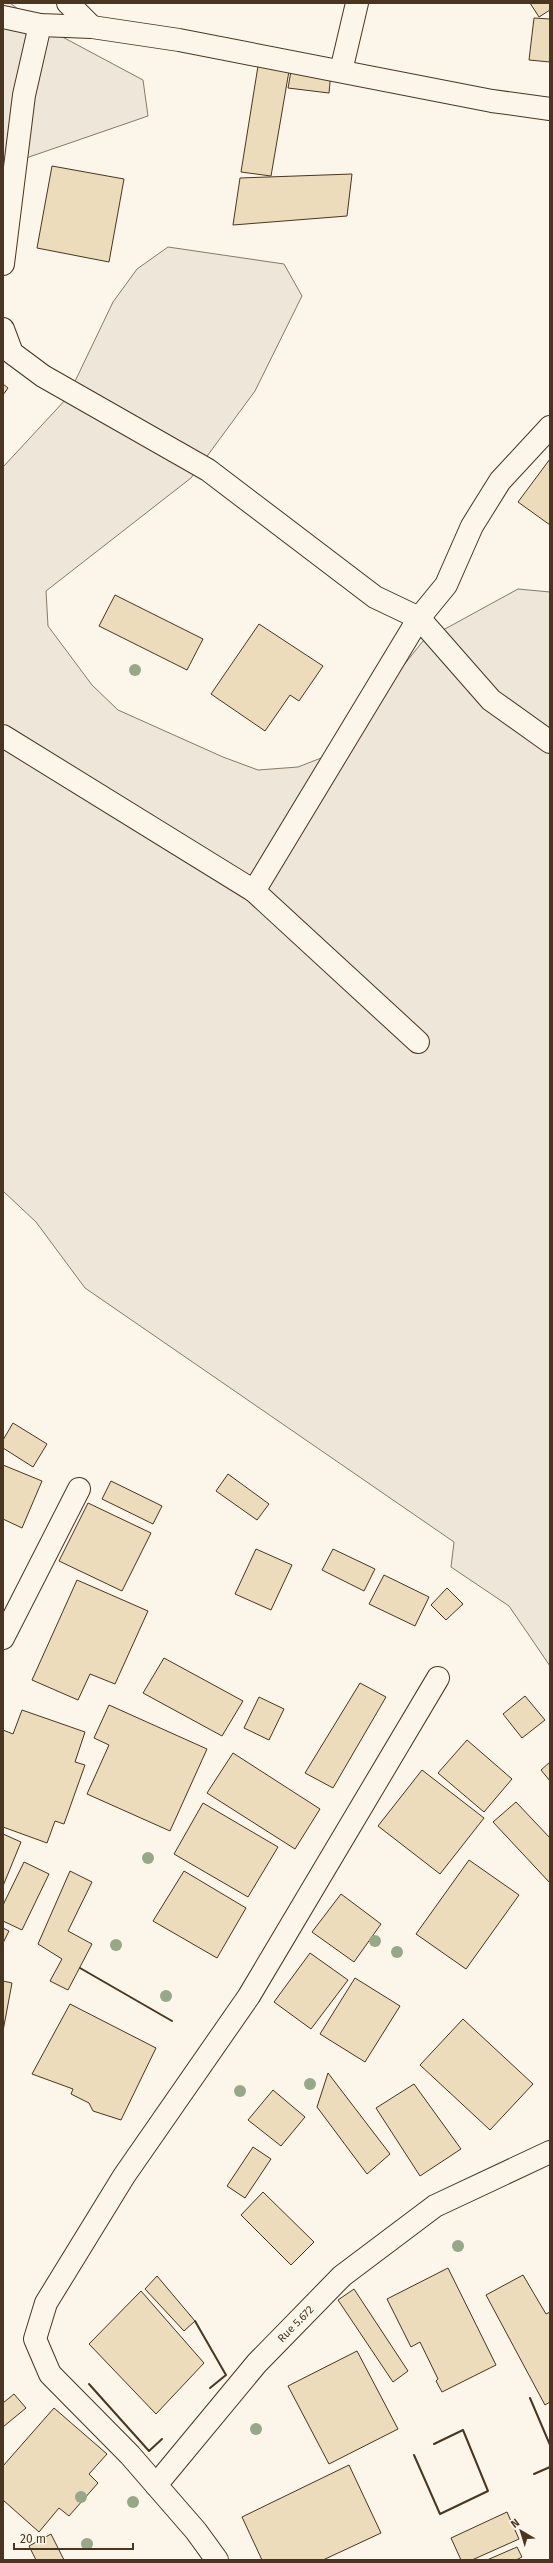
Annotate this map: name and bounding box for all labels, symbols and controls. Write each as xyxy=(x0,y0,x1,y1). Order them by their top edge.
street label: Rue 5.672 xyxy=(275,2303,316,2345)
north arrow xyxy=(501,2511,541,2551)
text: N xyxy=(508,2516,522,2531)
scale bar xyxy=(14,2525,133,2551)
text: 20 m xyxy=(20,2532,46,2546)

